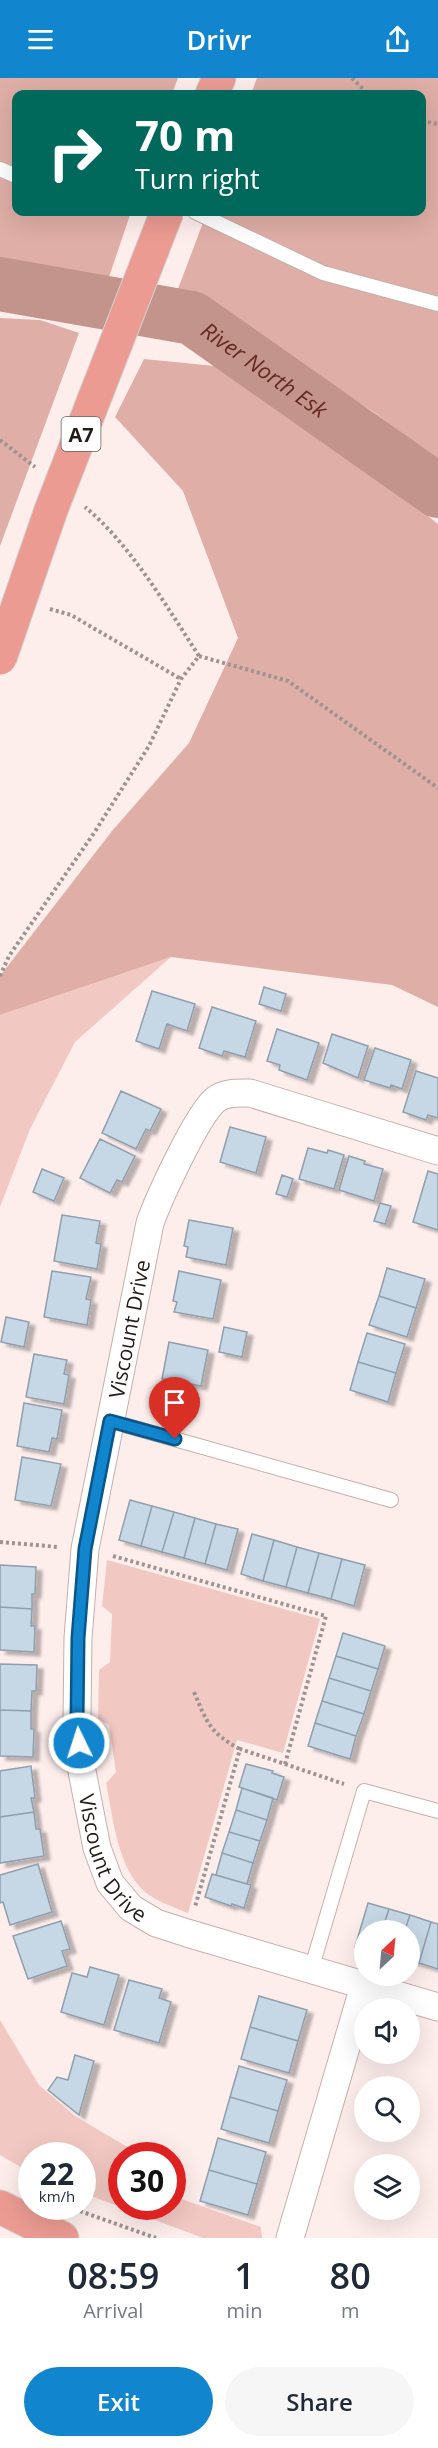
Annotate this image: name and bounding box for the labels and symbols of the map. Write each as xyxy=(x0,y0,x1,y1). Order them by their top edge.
water label: River North Esk xyxy=(196,314,335,425)
road number: A7 xyxy=(62,417,100,451)
street label: Viscount Drive xyxy=(102,1257,156,1401)
pin xyxy=(149,1377,200,1439)
position arrow xyxy=(47,1711,111,1775)
street label: Viscount Drive xyxy=(73,1792,152,1928)
north arrow xyxy=(354,1920,420,1986)
speed limit sign: 30 xyxy=(108,2142,186,2220)

